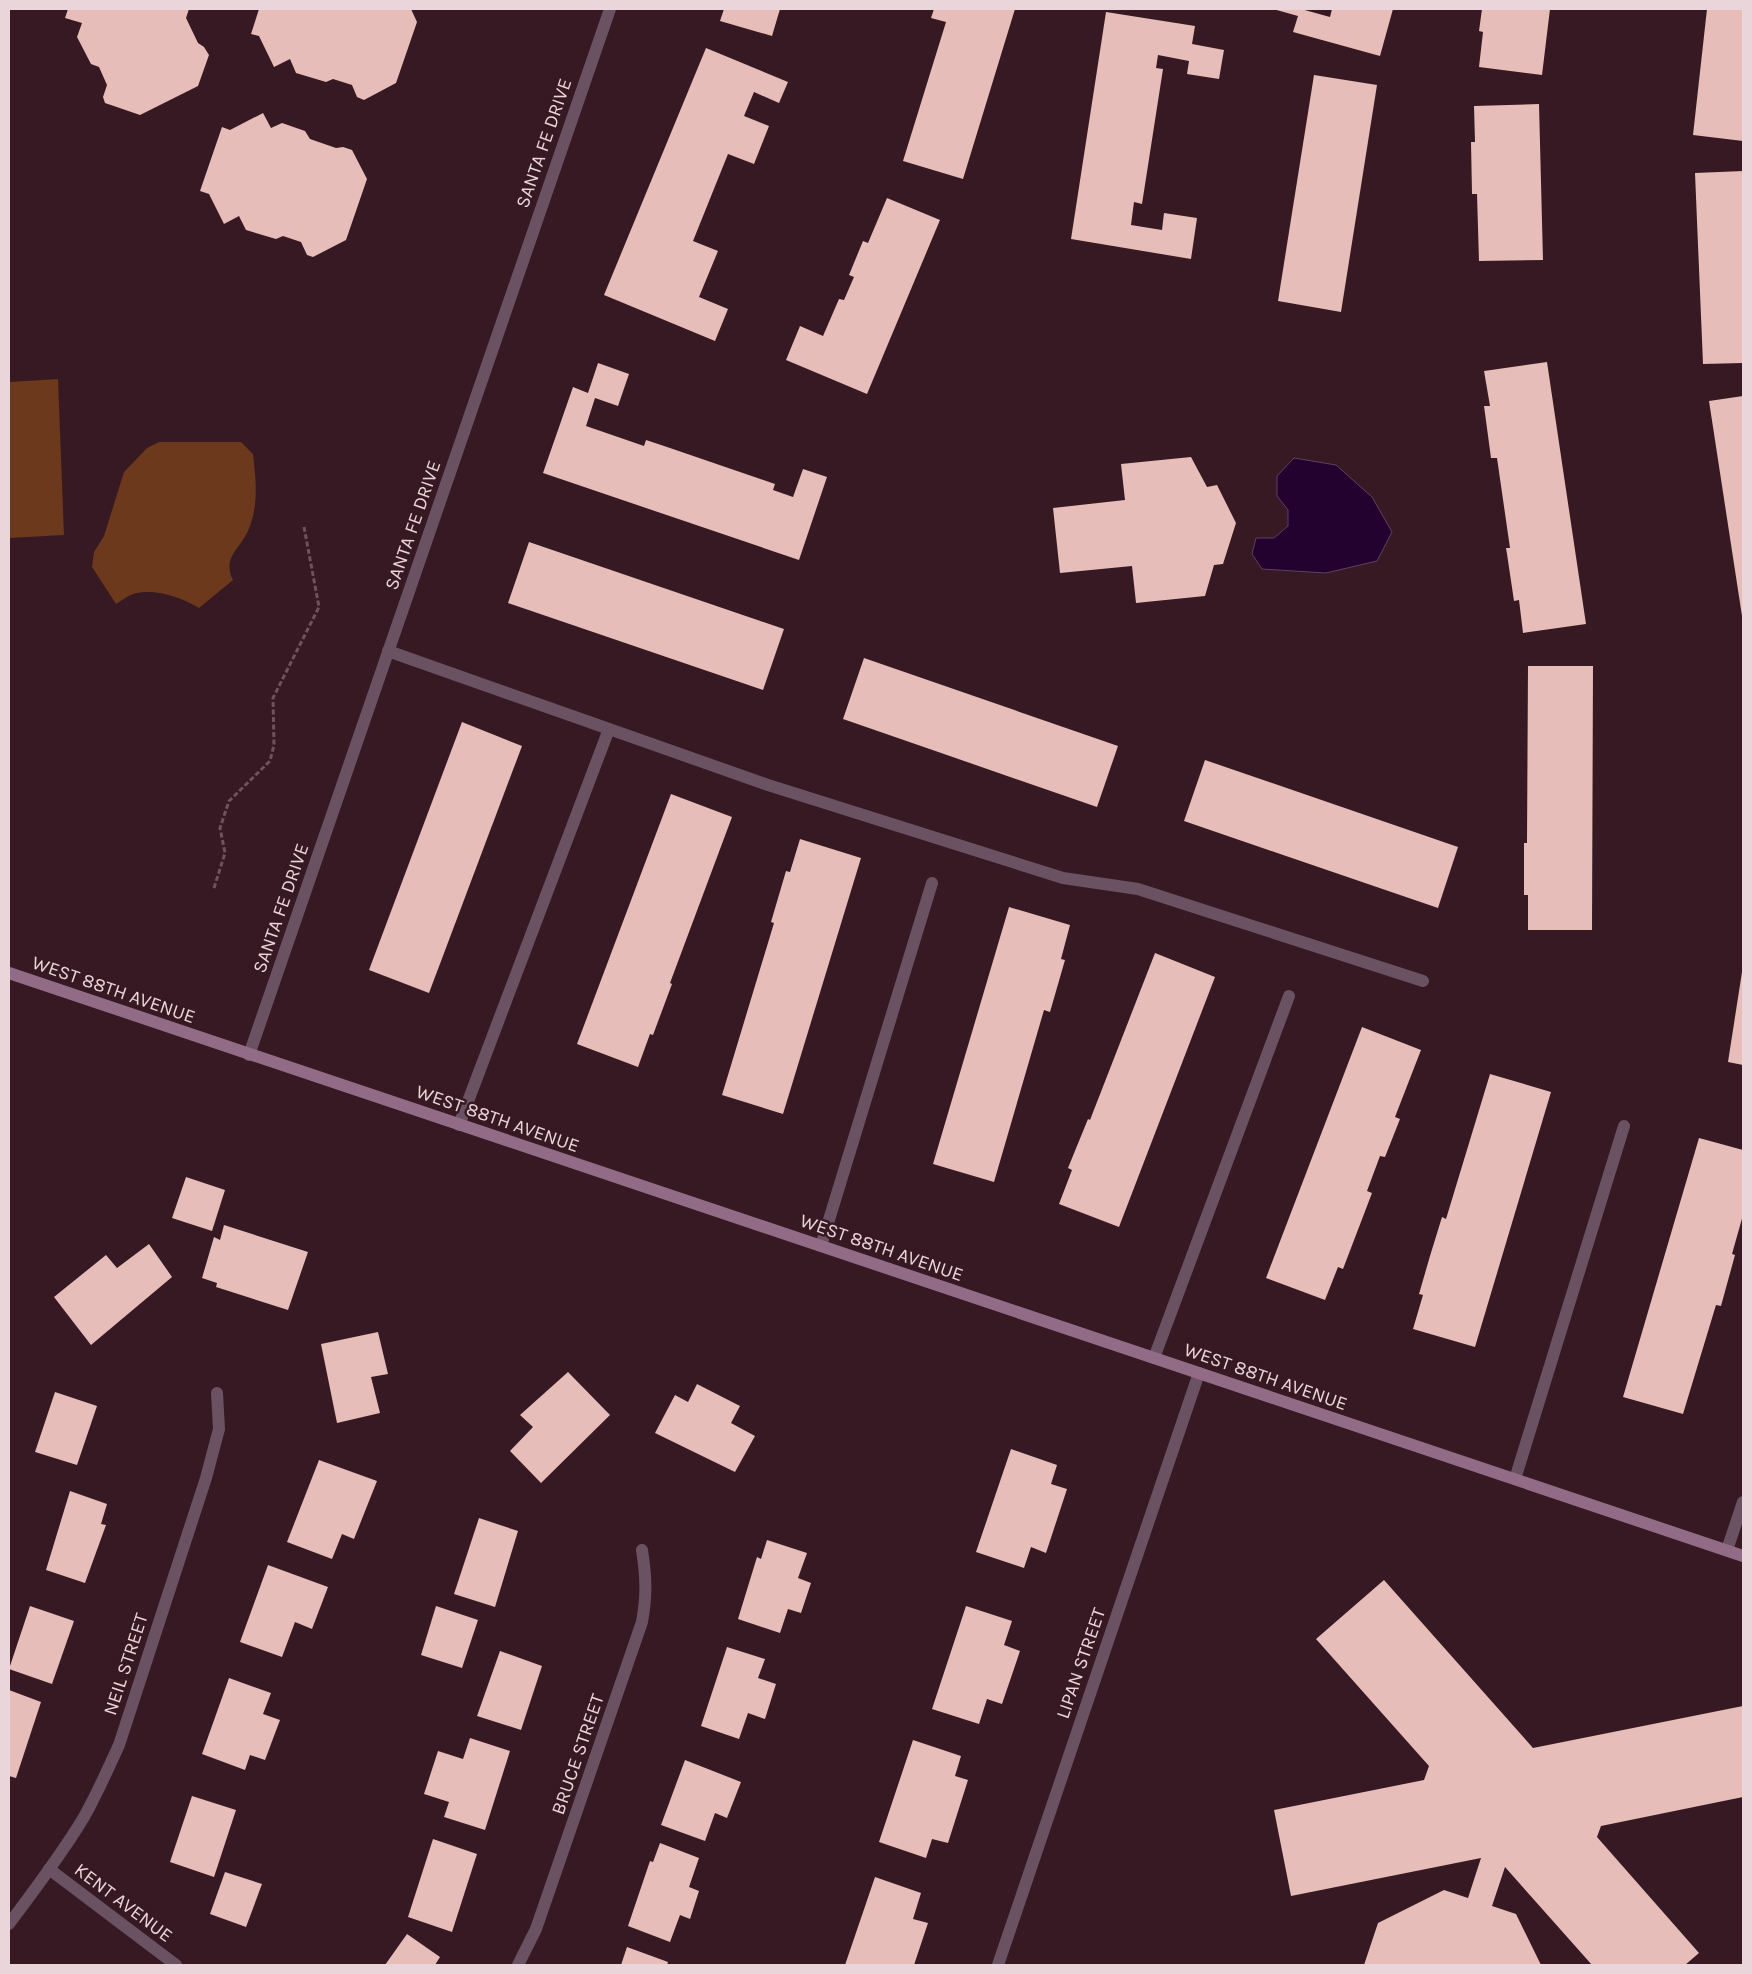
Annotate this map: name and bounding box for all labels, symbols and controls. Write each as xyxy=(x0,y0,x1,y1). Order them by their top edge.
street label: SANTA FE DRIVE xyxy=(511,76,576,211)
street label: SANTA FE DRIVE xyxy=(380,458,445,593)
street label: SANTA FE DRIVE xyxy=(248,841,313,976)
street label: WEST 88TH AVENUE xyxy=(29,952,198,1028)
street label: WEST 88TH AVENUE xyxy=(413,1081,582,1157)
street label: WEST 88TH AVENUE xyxy=(797,1210,966,1286)
street label: WEST 88TH AVENUE xyxy=(1181,1339,1350,1415)
street label: LIPAN STREET xyxy=(1052,1604,1110,1722)
street label: NEIL STREET xyxy=(99,1610,153,1718)
street label: BRUCE STREET xyxy=(547,1691,609,1818)
street label: KENT AVENUE xyxy=(70,1859,177,1947)

